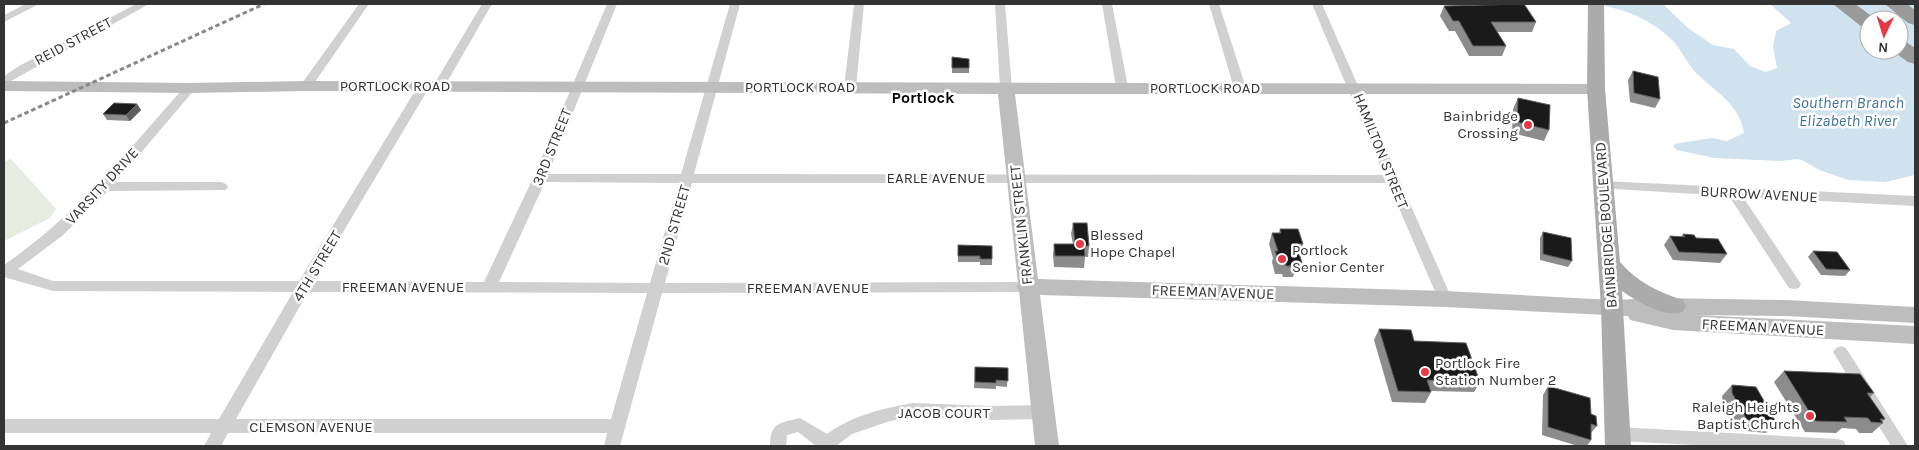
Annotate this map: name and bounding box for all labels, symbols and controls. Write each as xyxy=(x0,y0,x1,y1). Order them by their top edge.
north arrow xyxy=(1859,10,1909,60)
street label: REID STREET xyxy=(31,13,115,69)
text: N xyxy=(1878,39,1889,56)
street label: PORTLOCK ROAD xyxy=(340,77,450,95)
street label: PORTLOCK ROAD xyxy=(745,78,855,96)
street label: PORTLOCK ROAD xyxy=(1150,79,1260,97)
district label: Portlock xyxy=(892,88,955,107)
street label: HAMILTON STREET xyxy=(1350,91,1413,212)
water label: Southern Branch Elizabeth River xyxy=(1792,93,1904,130)
street label: 3RD STREET xyxy=(528,105,576,188)
place label: Bainbridge Crossing xyxy=(1443,107,1519,142)
marker: Bainbridge Crossing xyxy=(1522,119,1534,131)
street label: BAINBRIDGE BOULEVARD xyxy=(1591,141,1621,309)
street label: VARSITY DRIVE xyxy=(62,144,142,228)
street label: FRANKLIN STREET xyxy=(1006,164,1036,286)
street label: EARLE AVENUE xyxy=(887,169,985,187)
street label: 2ND STREET xyxy=(654,182,694,267)
street label: BURROW AVENUE xyxy=(1700,182,1818,206)
place label: Blessed Hope Chapel xyxy=(1090,226,1175,261)
street label: 4TH STREET xyxy=(289,227,345,305)
marker: Blessed Hope Chapel xyxy=(1074,238,1086,250)
place label: Portlock Senior Center xyxy=(1292,241,1385,276)
marker: Portlock Senior Center xyxy=(1276,253,1288,265)
street label: FREEMAN AVENUE xyxy=(342,278,464,296)
street label: FREEMAN AVENUE xyxy=(747,279,869,297)
street label: FREEMAN AVENUE xyxy=(1151,281,1275,303)
street label: FREEMAN AVENUE xyxy=(1701,315,1825,339)
place label: Portlock Fire Station Number 2 xyxy=(1435,354,1557,389)
marker: Portlock Fire Station Number 2 xyxy=(1419,366,1431,378)
place label: Raleigh Heights Baptist Church xyxy=(1692,398,1800,433)
street label: JACOB COURT xyxy=(898,404,990,422)
marker: Raleigh Heights Baptist Church xyxy=(1804,410,1816,422)
street label: CLEMSON AVENUE xyxy=(249,418,373,436)

